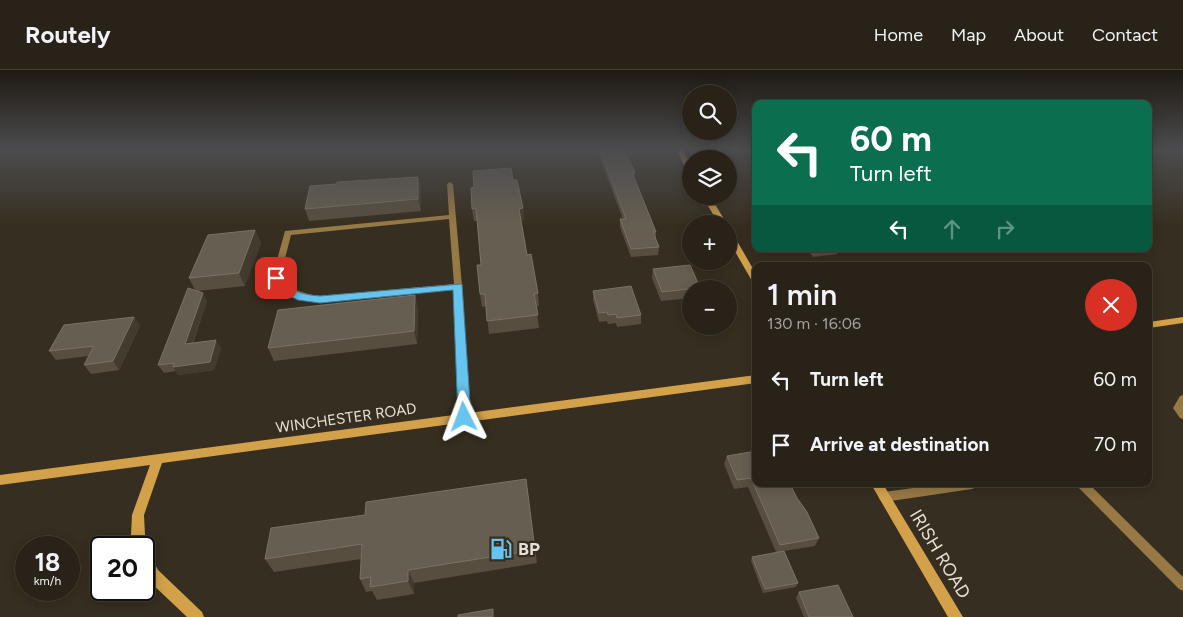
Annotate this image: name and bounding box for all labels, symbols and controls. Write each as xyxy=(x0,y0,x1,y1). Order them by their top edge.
text: Routely xyxy=(25,20,111,49)
text: Home xyxy=(874,24,923,46)
text: Map xyxy=(951,24,986,46)
text: About xyxy=(1014,24,1064,46)
text: Contact xyxy=(1092,24,1158,46)
map controls xyxy=(682,85,737,335)
button: search xyxy=(682,85,737,140)
text: 60 m xyxy=(850,118,932,160)
icon: left xyxy=(767,120,832,185)
button: layers xyxy=(682,150,737,205)
text: Turn left xyxy=(850,160,932,187)
button: + xyxy=(682,215,737,270)
icon: left xyxy=(885,215,913,243)
icon: ahead xyxy=(938,215,966,243)
icon: right xyxy=(991,215,1019,243)
pin xyxy=(255,257,297,299)
icon: arrive xyxy=(262,264,290,292)
text: 1 min xyxy=(767,276,837,313)
button: close xyxy=(1085,279,1137,331)
button: − xyxy=(682,280,737,335)
text: 130 m · 16:06 xyxy=(767,314,861,333)
icon: left xyxy=(767,366,795,394)
text: Turn left xyxy=(810,368,884,391)
text: 60 m xyxy=(1093,368,1137,391)
position arrow xyxy=(437,390,489,442)
street label: WINCHESTER ROAD xyxy=(274,399,418,437)
icon: arrive xyxy=(767,431,795,459)
text: Arrive at destination xyxy=(810,433,989,456)
text: 70 m xyxy=(1094,433,1137,456)
street label: IRISH ROAD xyxy=(905,506,975,602)
speed limit sign: 20 xyxy=(90,536,155,601)
fuel station icon: BP xyxy=(488,536,514,562)
place label: BP xyxy=(518,538,540,560)
text: 18 xyxy=(35,547,60,577)
text: km/h xyxy=(34,574,61,588)

